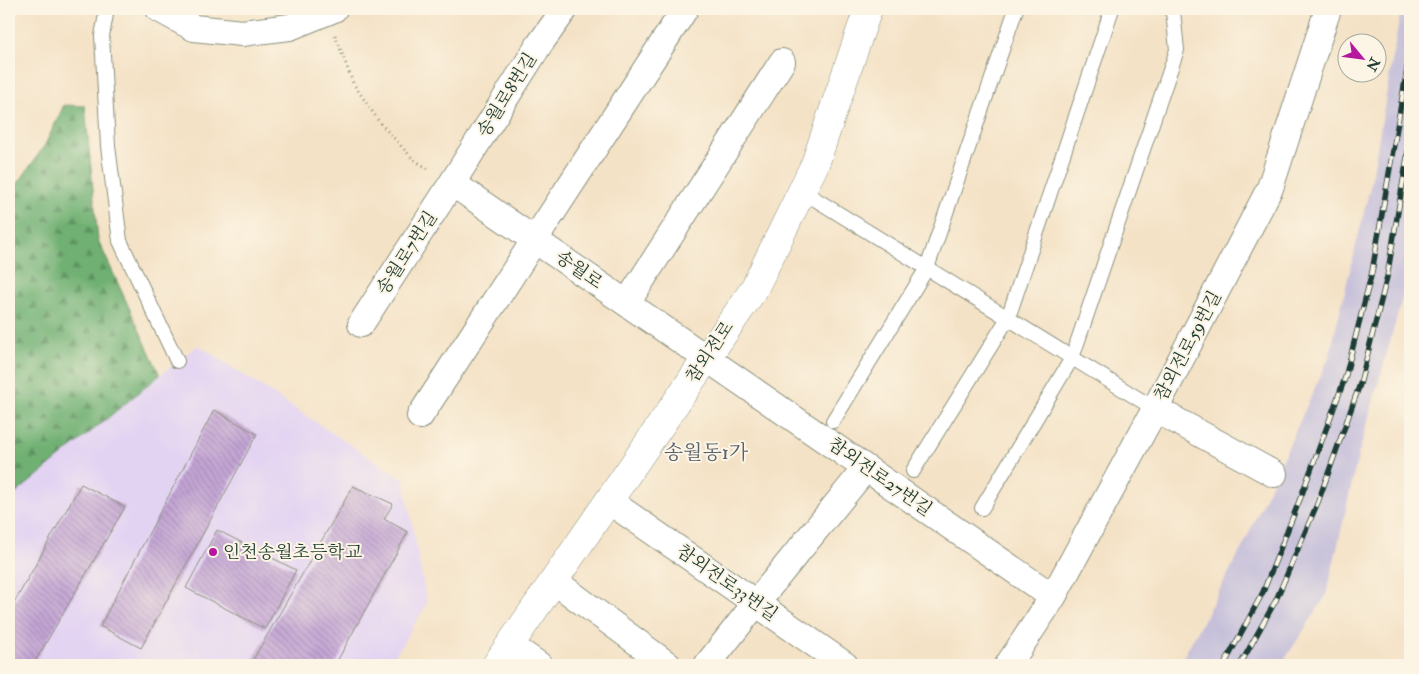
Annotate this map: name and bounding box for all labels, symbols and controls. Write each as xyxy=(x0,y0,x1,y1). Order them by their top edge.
north arrow xyxy=(1336,32,1386,82)
street label: 송월로8번길 xyxy=(472,48,542,142)
text: N xyxy=(1362,54,1384,74)
street label: 송월로7번길 xyxy=(371,207,443,299)
street label: 송월로 xyxy=(551,246,607,294)
street label: 참외전로59번길 xyxy=(1149,287,1227,405)
street label: 참외전로 xyxy=(681,317,739,387)
street label: 참외전로27번길 xyxy=(824,433,936,521)
district label: 송월동1가 xyxy=(664,440,749,465)
street label: 참외전로33번길 xyxy=(672,540,782,626)
place label: 인천송월초등학교 xyxy=(223,541,363,564)
marker: 인천송월초등학교 xyxy=(207,546,219,558)

